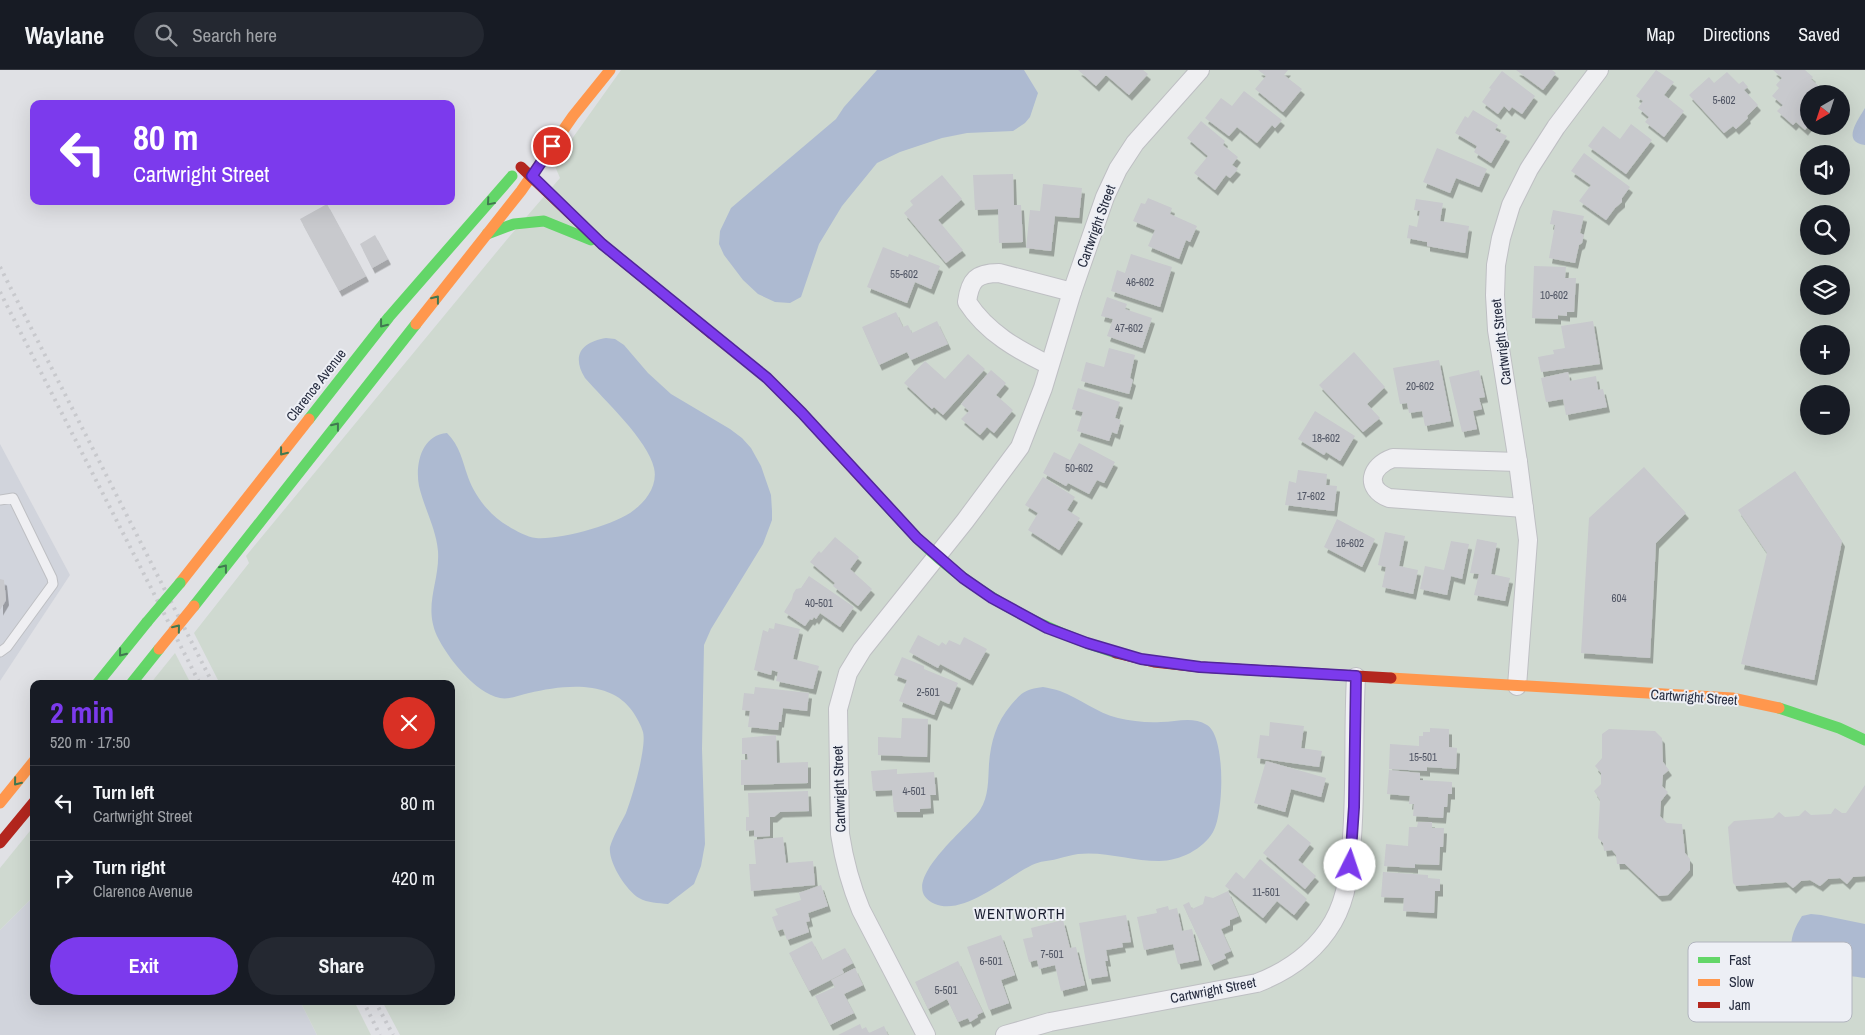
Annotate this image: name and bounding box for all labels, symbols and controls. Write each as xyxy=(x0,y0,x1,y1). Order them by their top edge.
search box xyxy=(134,12,484,57)
text: Waylane xyxy=(25,19,104,51)
icon: search xyxy=(152,21,180,49)
text: Search here xyxy=(192,22,277,48)
text: Map xyxy=(1646,22,1675,47)
text: Directions xyxy=(1703,22,1770,47)
text: Saved xyxy=(1798,22,1840,47)
north arrow xyxy=(1800,85,1850,135)
map controls xyxy=(1800,85,1850,435)
house number: 5-602 xyxy=(1712,93,1736,107)
text: 80 m xyxy=(133,114,198,161)
icon: left xyxy=(50,120,115,185)
pin xyxy=(531,125,573,167)
icon: arrive xyxy=(538,132,566,160)
button: sound xyxy=(1800,145,1850,195)
text: Cartwright Street xyxy=(133,159,269,189)
street label: Cartwright Street xyxy=(1073,182,1119,270)
one-way arrow xyxy=(487,196,496,205)
button: search xyxy=(1800,205,1850,255)
button: layers xyxy=(1800,265,1850,315)
house number: 55-602 xyxy=(890,267,918,281)
house number: 46-602 xyxy=(1126,275,1154,289)
house number: 10-602 xyxy=(1540,288,1568,302)
one-way arrow xyxy=(430,295,439,305)
street label: Cartwright Street xyxy=(1487,298,1515,386)
one-way arrow xyxy=(381,318,389,327)
house number: 47-602 xyxy=(1115,321,1143,335)
button: + xyxy=(1800,325,1850,375)
street label: Clarence Avenue xyxy=(282,345,350,425)
house number: 20-602 xyxy=(1406,379,1434,393)
button: − xyxy=(1800,385,1850,435)
one-way arrow xyxy=(330,423,338,432)
house number: 18-602 xyxy=(1312,431,1340,445)
one-way arrow xyxy=(280,446,288,455)
house number: 50-602 xyxy=(1065,461,1093,475)
house number: 17-602 xyxy=(1297,489,1325,503)
house number: 16-602 xyxy=(1336,536,1364,550)
one-way arrow xyxy=(219,565,227,574)
house number: 604 xyxy=(1611,591,1627,605)
house number: 40-501 xyxy=(805,596,833,610)
one-way arrow xyxy=(171,624,180,633)
one-way arrow xyxy=(119,647,127,656)
house number: 2-501 xyxy=(916,685,940,699)
street label: Cartwright Street xyxy=(1650,685,1738,709)
text: 2 min xyxy=(50,692,114,732)
button: close xyxy=(383,697,435,749)
text: 520 m · 17:50 xyxy=(50,731,130,753)
street label: Cartwright Street xyxy=(828,745,850,833)
house number: 15-501 xyxy=(1409,750,1437,764)
one-way arrow xyxy=(14,776,22,785)
text: Turn left xyxy=(93,779,154,805)
house number: 4-501 xyxy=(902,784,926,798)
icon: left xyxy=(50,789,78,817)
text: 80 m xyxy=(400,790,435,816)
text: Cartwright Street xyxy=(93,805,192,827)
position arrow xyxy=(1323,838,1375,890)
text: Turn right xyxy=(93,854,165,880)
icon: right xyxy=(50,864,78,892)
text: 420 m xyxy=(392,865,435,891)
text: Clarence Avenue xyxy=(93,880,193,902)
house number: 11-501 xyxy=(1252,885,1280,899)
district label: WENTWORTH xyxy=(974,903,1066,924)
button: Exit xyxy=(50,937,238,995)
button: Share xyxy=(248,937,435,995)
legend xyxy=(1688,942,1852,1022)
house number: 7-501 xyxy=(1040,947,1064,961)
text: Fast xyxy=(1729,951,1751,969)
house number: 6-501 xyxy=(979,954,1003,968)
street label: Cartwright Street xyxy=(1169,973,1257,1007)
text: Slow xyxy=(1729,973,1755,991)
house number: 5-501 xyxy=(934,983,958,997)
text: Jam xyxy=(1729,996,1751,1014)

